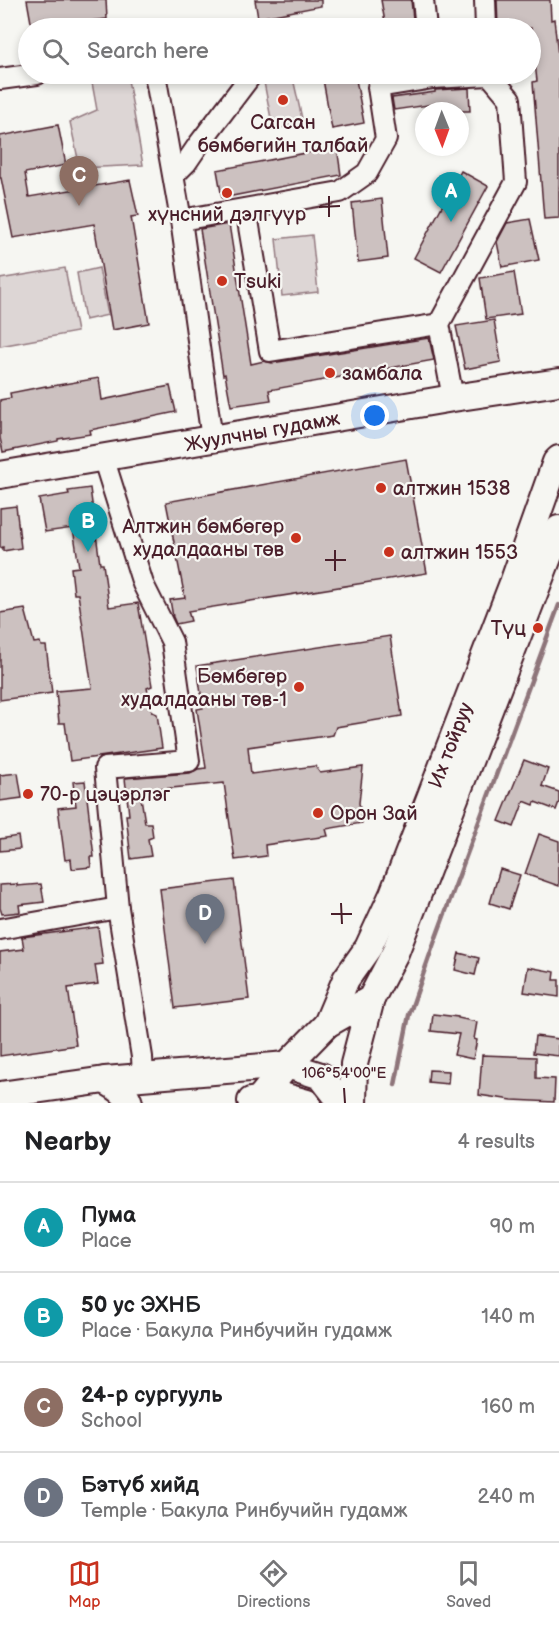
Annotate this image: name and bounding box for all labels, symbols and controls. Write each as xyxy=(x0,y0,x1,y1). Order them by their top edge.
search box xyxy=(18,18,541,84)
icon: search xyxy=(39,35,72,68)
text: Search here xyxy=(87,38,209,65)
marker: Сагсан бөмбөгийн талбай xyxy=(276,93,290,107)
north arrow xyxy=(415,102,469,156)
place label: Сагсан бөмбөгийн талбай xyxy=(198,111,368,158)
pin: C xyxy=(60,156,98,206)
pin: A xyxy=(432,172,470,222)
marker: хүнсний дэлгүүр xyxy=(220,186,234,200)
place label: хүнсний дэлгүүр xyxy=(148,203,307,227)
place label: Tsuki xyxy=(234,270,282,294)
marker: Tsuki xyxy=(215,274,229,288)
place label: замбала xyxy=(342,362,423,386)
marker: замбала xyxy=(323,366,337,380)
your location xyxy=(360,401,389,430)
street label: Жуулчны гудамж xyxy=(183,407,342,457)
place label: алтжин 1538 xyxy=(393,477,510,501)
marker: алтжин 1538 xyxy=(374,481,388,495)
pin: B xyxy=(68,502,107,552)
place label: Алтжин бөмбөгөр худалдааны төв xyxy=(121,515,285,562)
marker: Алтжин бөмбөгөр худалдааны төв xyxy=(289,531,303,545)
place label: алтжин 1553 xyxy=(401,541,518,565)
marker: алтжин 1553 xyxy=(382,545,396,559)
place label: Түц xyxy=(491,617,526,641)
marker: Түц xyxy=(531,621,545,635)
place label: Бөмбөгөр худалдааны төв-1 xyxy=(121,665,288,712)
marker: Бөмбөгөр худалдааны төв-1 xyxy=(292,680,306,694)
street label: Их тойруу xyxy=(424,699,478,792)
place label: 70-р цэцэрлэг xyxy=(40,783,171,807)
marker: 70-р цэцэрлэг xyxy=(21,787,35,801)
place label: Орон Зай xyxy=(330,802,418,826)
marker: Орон Зай xyxy=(311,806,325,820)
pin: D xyxy=(186,894,224,944)
text: 106°54'00"E xyxy=(302,1064,386,1083)
text: Nearby xyxy=(24,1127,111,1158)
text: 4 results xyxy=(457,1130,535,1154)
text: Пума xyxy=(81,1202,136,1229)
text: A xyxy=(37,1215,50,1239)
text: 90 m xyxy=(490,1215,535,1239)
text: Place xyxy=(81,1229,132,1253)
text: 50 ус ЭХНБ xyxy=(81,1292,201,1319)
text: B xyxy=(36,1305,51,1329)
text: 140 m xyxy=(481,1305,535,1329)
text: Place · Бакула Ринбучийн гудамж xyxy=(81,1319,392,1343)
text: 24-р сургууль xyxy=(81,1382,222,1409)
text: C xyxy=(36,1395,51,1419)
text: 160 m xyxy=(481,1395,535,1419)
text: School xyxy=(81,1409,142,1433)
text: Бэтүб хийд xyxy=(81,1472,199,1499)
text: D xyxy=(37,1485,50,1509)
text: 240 m xyxy=(478,1485,535,1509)
text: Temple · Бакула Ринбучийн гудамж xyxy=(81,1499,407,1523)
tab: Map xyxy=(68,1557,101,1612)
tab: Directions xyxy=(237,1557,310,1612)
tab: Saved xyxy=(446,1557,491,1612)

